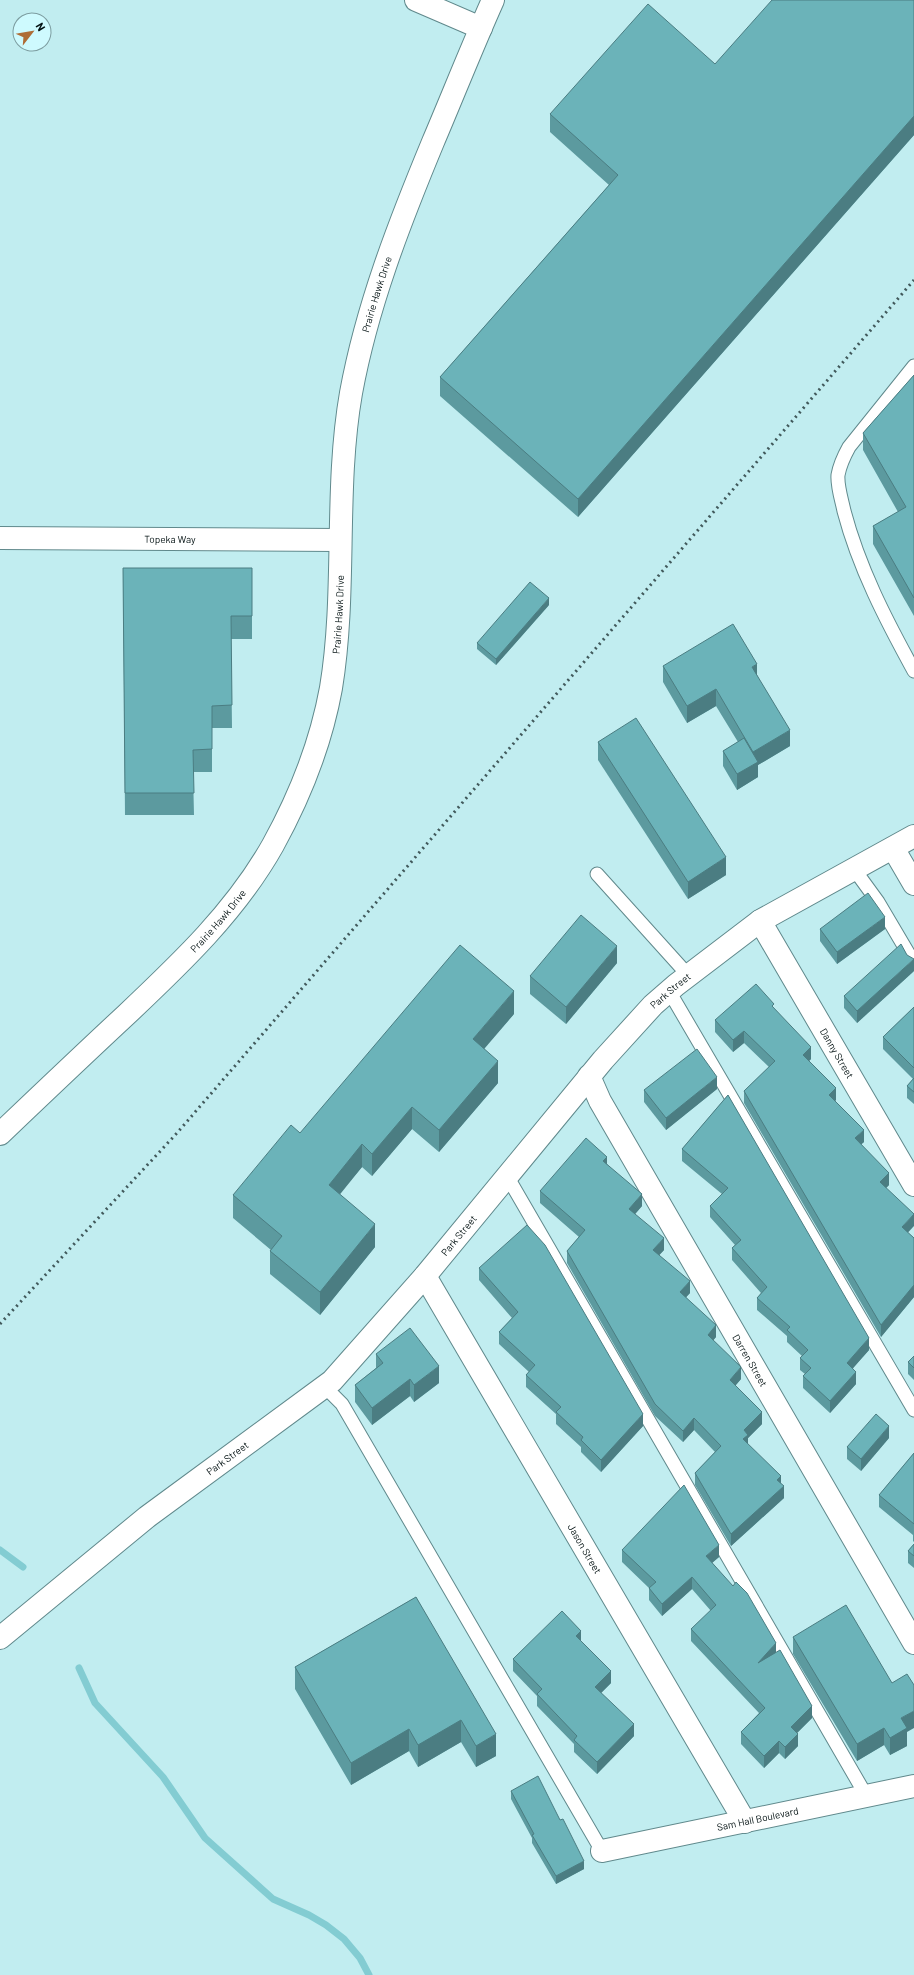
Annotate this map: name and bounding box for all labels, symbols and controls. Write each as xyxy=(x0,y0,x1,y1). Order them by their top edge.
north arrow xyxy=(12,12,52,52)
text: N xyxy=(34,20,48,33)
street label: Prairie Hawk Drive xyxy=(359,255,394,334)
street label: Topeka Way xyxy=(144,533,196,545)
street label: Prairie Hawk Drive xyxy=(330,575,346,654)
street label: Prairie Hawk Drive xyxy=(188,887,248,955)
street label: Park Street xyxy=(648,970,693,1011)
street label: Danny Street xyxy=(818,1026,857,1081)
street label: Park Street xyxy=(438,1212,479,1258)
street label: Darren Street xyxy=(730,1332,770,1389)
street label: Park Street xyxy=(204,1438,251,1477)
street label: Jason Street xyxy=(565,1521,604,1576)
street label: Sam Hall Boulevard xyxy=(716,1804,800,1833)

